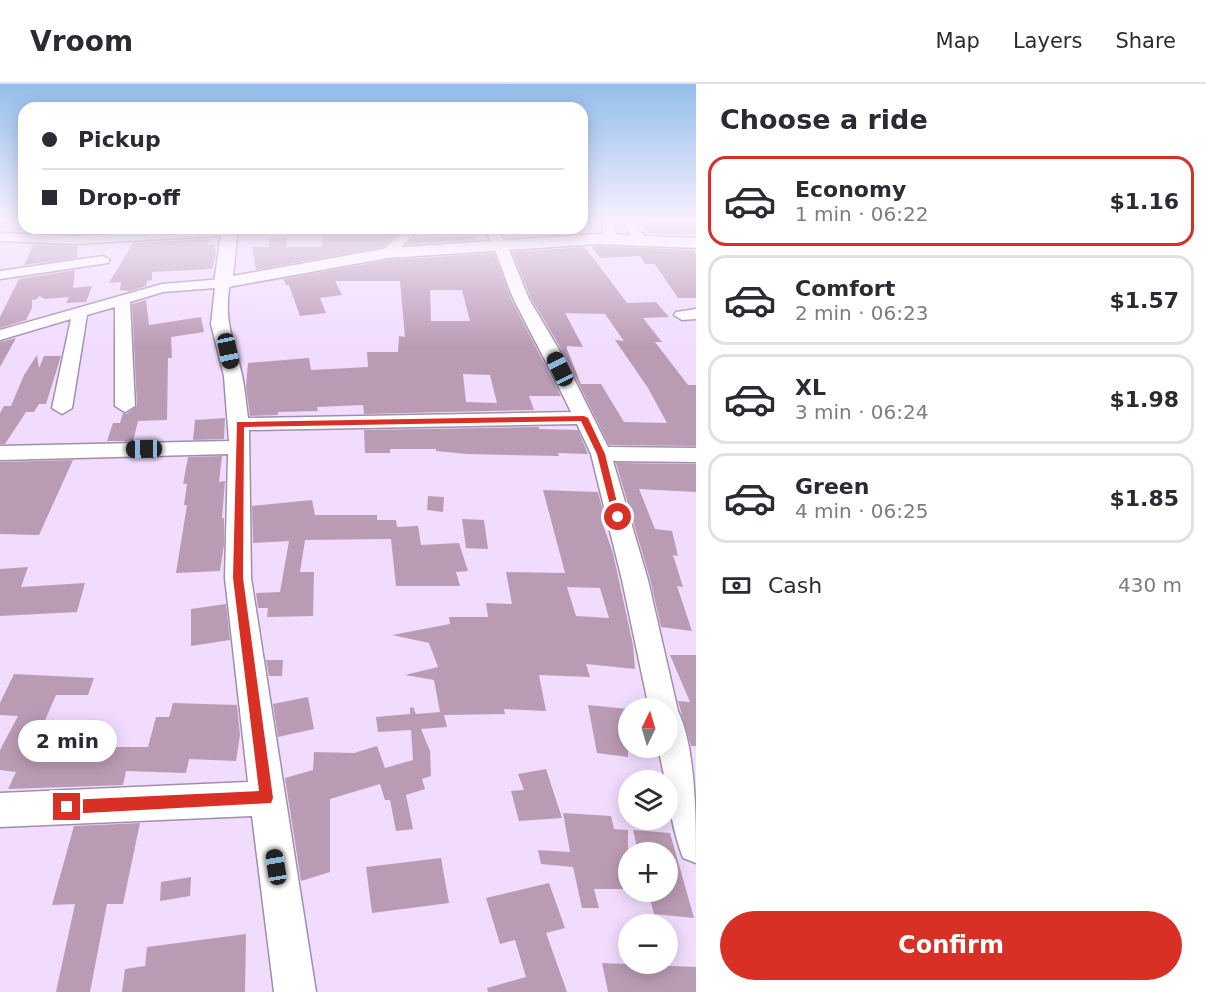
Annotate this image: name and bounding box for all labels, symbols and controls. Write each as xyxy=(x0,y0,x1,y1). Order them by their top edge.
text: Vroom xyxy=(30,25,133,58)
text: Map xyxy=(936,29,980,53)
text: Layers xyxy=(1013,29,1082,53)
text: Share xyxy=(1115,29,1176,53)
text: Choose a ride xyxy=(720,104,928,135)
text: Pickup xyxy=(78,127,161,152)
icon: car xyxy=(723,174,777,228)
text: Economy xyxy=(795,177,906,202)
text: Drop-off xyxy=(78,185,180,210)
text: $1.16 xyxy=(1109,189,1179,214)
text: 1 min · 06:22 xyxy=(795,202,929,226)
icon: car xyxy=(723,273,777,327)
text: Comfort xyxy=(795,276,895,301)
text: $1.57 xyxy=(1109,288,1179,313)
text: 2 min · 06:23 xyxy=(795,301,929,325)
car xyxy=(215,332,241,370)
car xyxy=(544,349,576,389)
icon: car xyxy=(723,372,777,426)
text: XL xyxy=(795,375,826,400)
text: $1.98 xyxy=(1109,387,1179,412)
text: 3 min · 06:24 xyxy=(795,400,929,424)
car xyxy=(126,440,162,458)
icon: car xyxy=(723,471,777,525)
text: Green xyxy=(795,474,869,499)
text: $1.85 xyxy=(1109,486,1179,511)
text: 4 min · 06:25 xyxy=(795,499,929,523)
route start xyxy=(604,503,631,530)
icon: cash xyxy=(720,569,753,602)
text: Cash xyxy=(768,573,822,598)
text: 430 m xyxy=(1118,573,1182,597)
north arrow xyxy=(618,698,678,758)
map controls xyxy=(618,698,678,974)
callout: 2 min xyxy=(17,720,116,762)
text: 2 min xyxy=(36,729,99,753)
button: layers xyxy=(618,770,678,830)
route end xyxy=(53,793,80,820)
button: + xyxy=(618,842,678,902)
car xyxy=(264,848,288,886)
button: Confirm xyxy=(720,911,1182,980)
button: − xyxy=(618,914,678,974)

